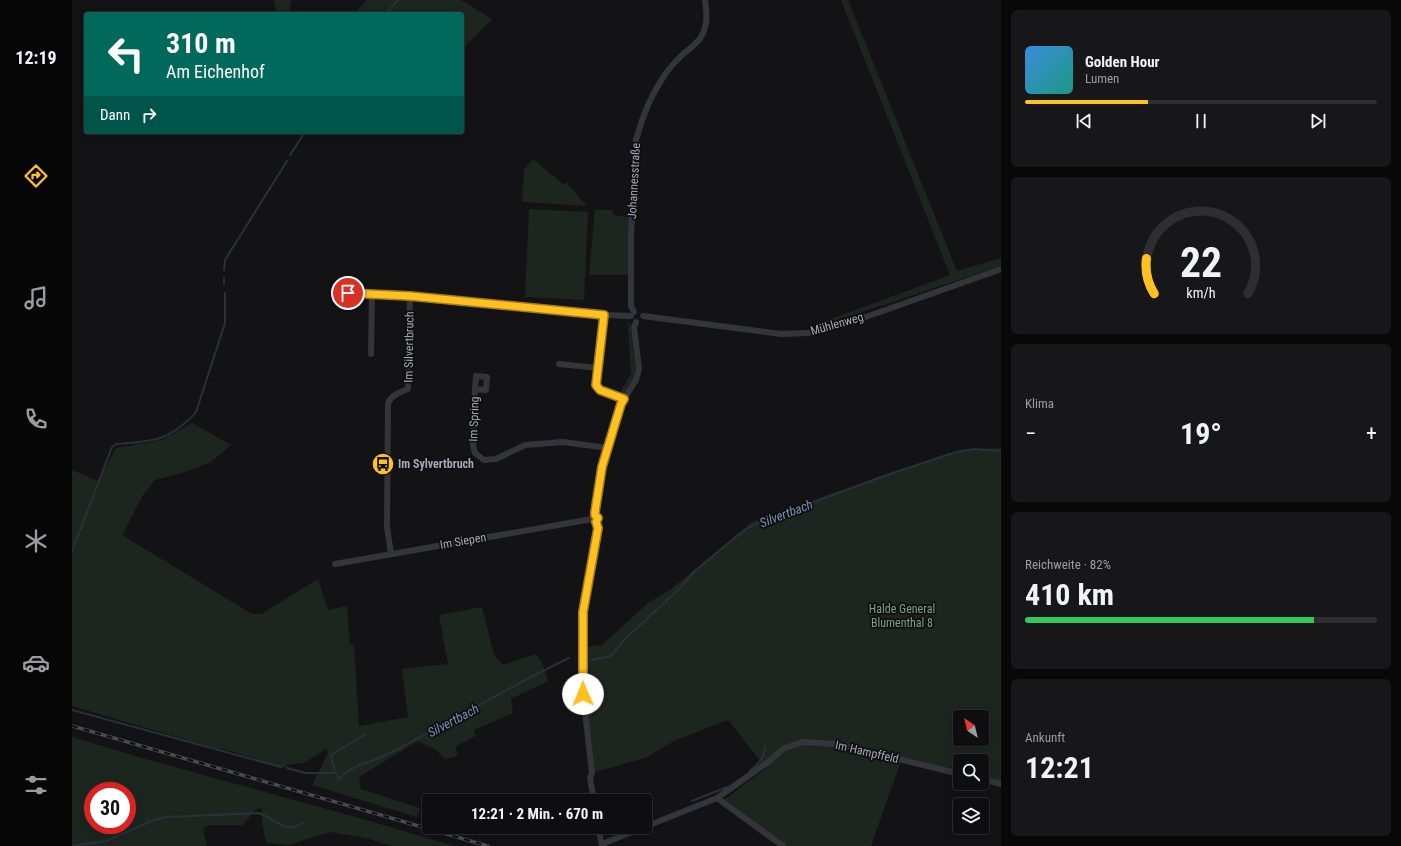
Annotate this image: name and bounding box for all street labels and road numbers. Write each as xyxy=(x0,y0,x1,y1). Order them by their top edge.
street label: Johannesstraße xyxy=(625,142,643,219)
street label: Mühlenweg xyxy=(809,310,865,338)
street label: Im Silvertbruch xyxy=(401,311,417,383)
street label: Im Spring xyxy=(466,396,482,442)
street label: Im Siepen xyxy=(439,530,487,552)
street label: Im Hampffeld xyxy=(834,738,900,766)

